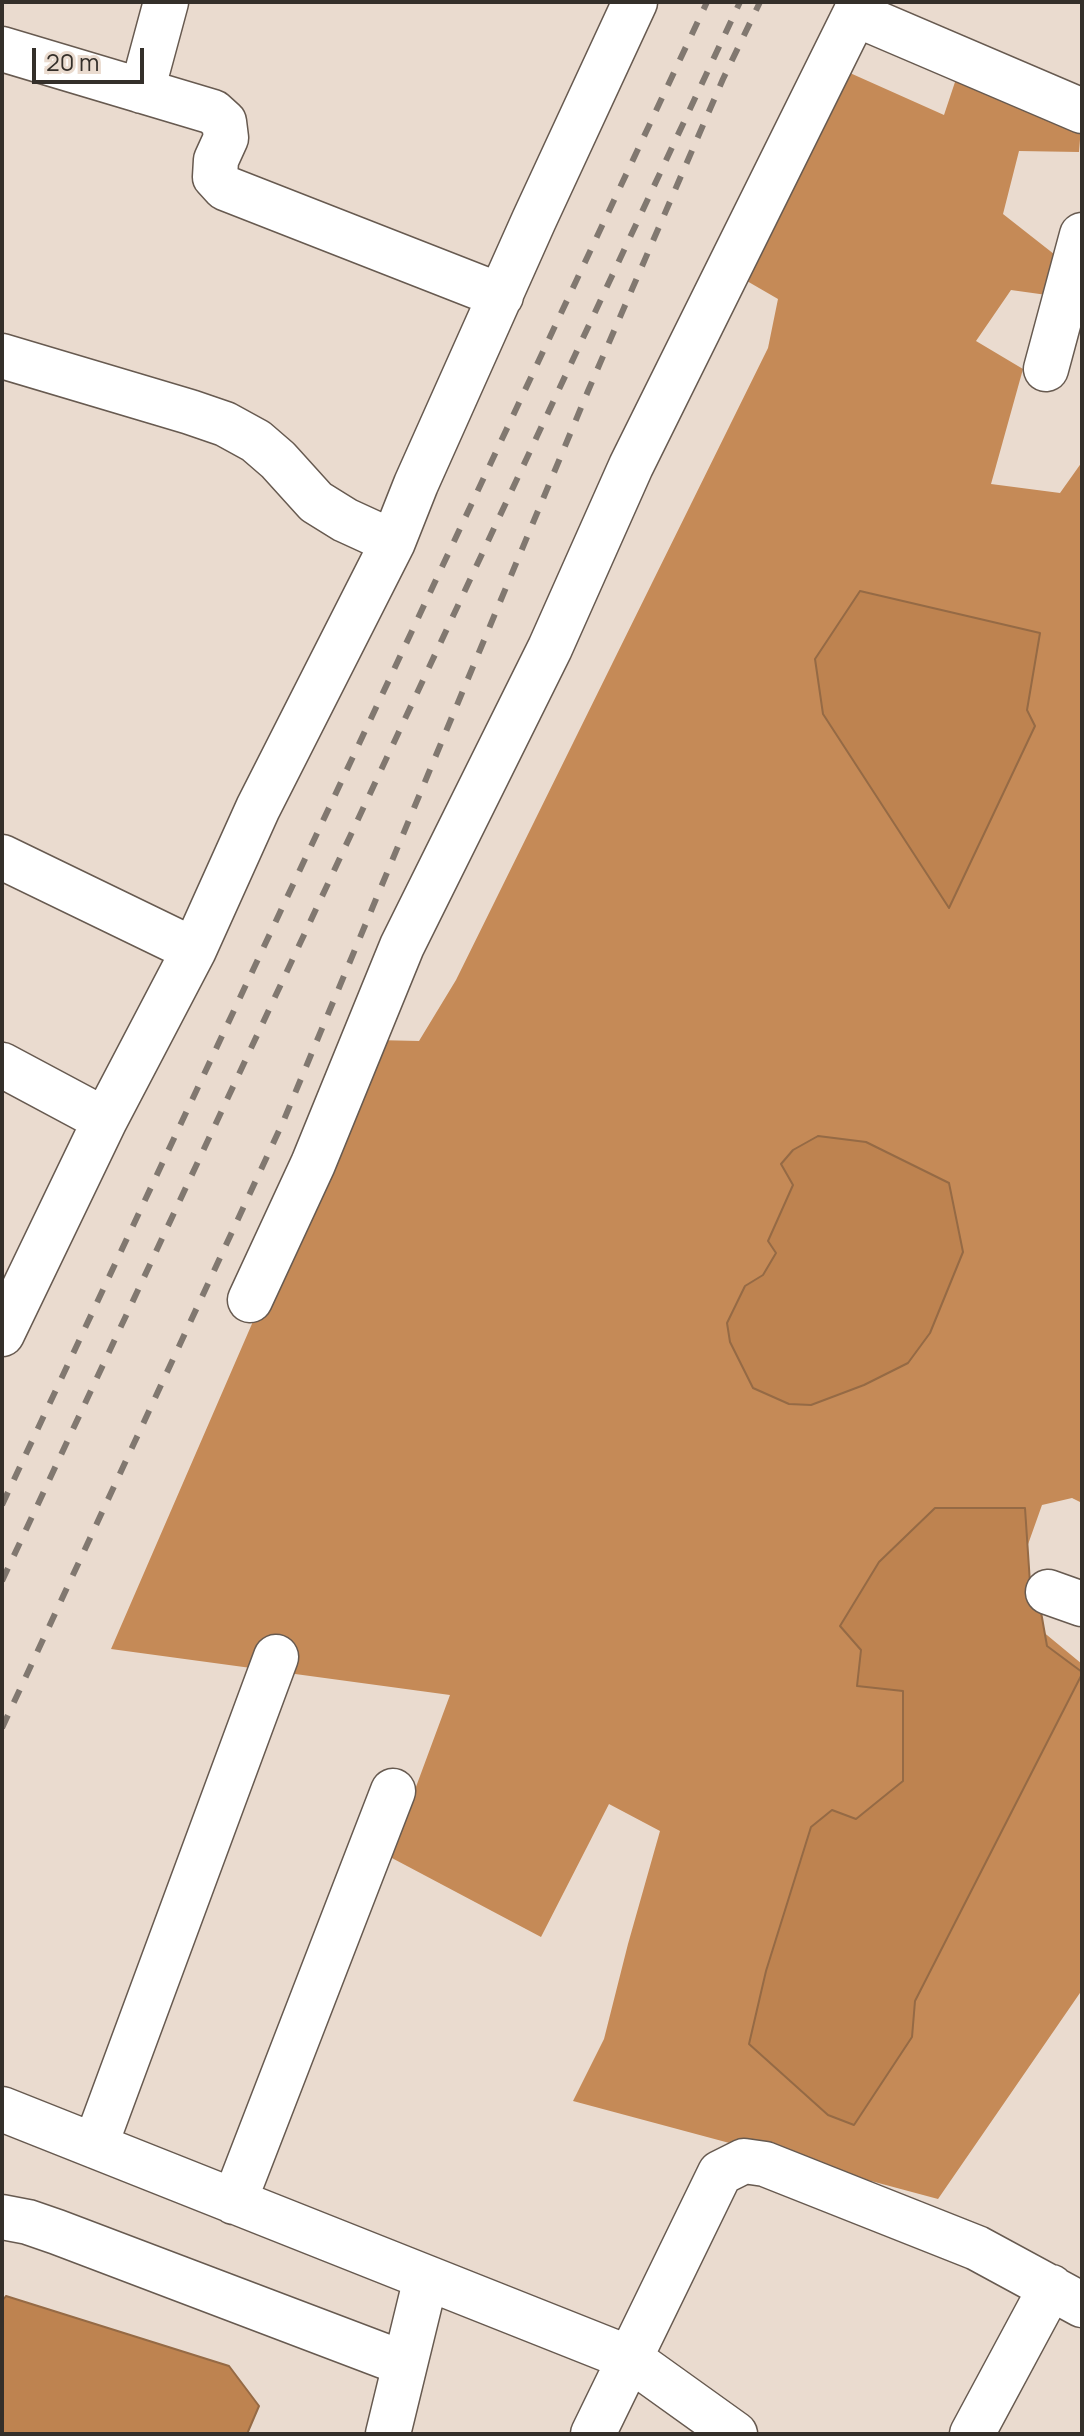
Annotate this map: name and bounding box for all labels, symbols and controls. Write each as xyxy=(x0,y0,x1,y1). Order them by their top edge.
scale bar xyxy=(36,32,148,82)
text: 20 m xyxy=(46,45,99,78)

